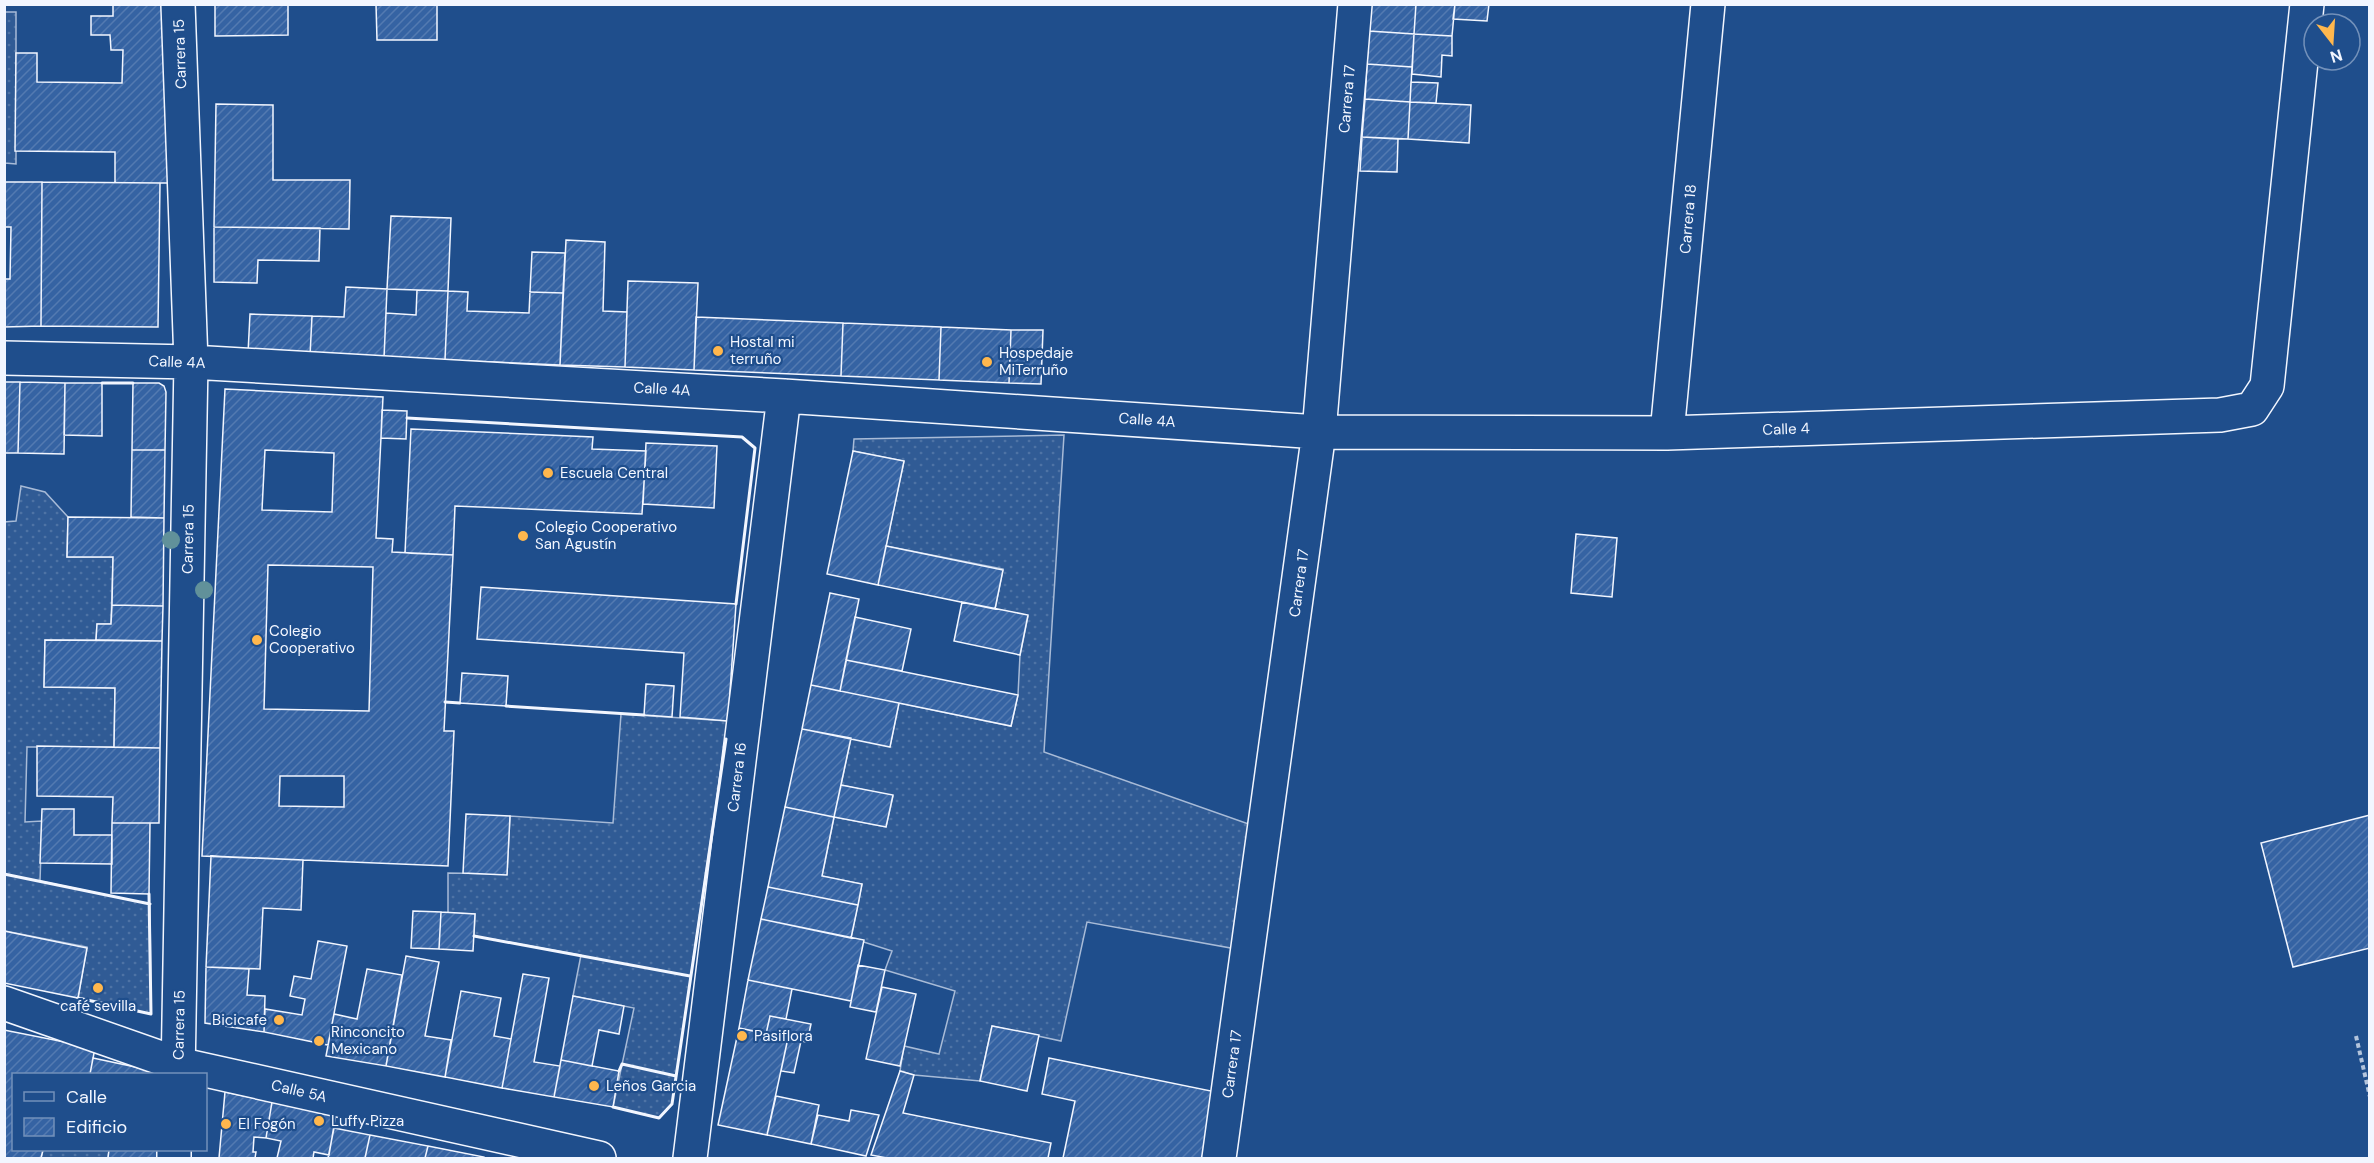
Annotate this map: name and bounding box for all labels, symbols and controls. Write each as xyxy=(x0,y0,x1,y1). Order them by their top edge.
north arrow xyxy=(2302,12,2362,72)
street label: Carrera 15 xyxy=(169,19,191,89)
text: N xyxy=(2328,44,2345,68)
street label: Carrera 17 xyxy=(1334,64,1360,134)
street label: Carrera 18 xyxy=(1675,183,1701,255)
place label: Hostal mi terruño xyxy=(730,332,795,369)
place label: Hospedaje MiTerruño xyxy=(999,343,1073,380)
marker: Hostal mi terruño xyxy=(711,344,725,358)
street label: Calle 4A xyxy=(148,351,206,373)
marker: Hospedaje MiTerruño xyxy=(980,355,994,369)
street label: Calle 4A xyxy=(633,378,691,400)
street label: Calle 4A xyxy=(1118,408,1176,432)
street label: Calle 4 xyxy=(1762,418,1810,440)
place label: Escuela Central xyxy=(560,463,668,483)
marker: Escuela Central xyxy=(541,466,555,480)
street label: Carrera 15 xyxy=(177,504,199,574)
place label: Colegio Cooperativo San Agustín xyxy=(535,517,677,554)
marker: Colegio Cooperativo San Agustín xyxy=(516,529,530,543)
street label: Carrera 17 xyxy=(1284,548,1314,618)
place label: Colegio Cooperativo xyxy=(269,621,355,658)
marker: Colegio Cooperativo xyxy=(250,633,264,647)
street label: Carrera 16 xyxy=(723,741,751,813)
marker: café sevilla xyxy=(91,981,105,995)
street label: Carrera 15 xyxy=(168,990,190,1060)
place label: café sevilla xyxy=(60,996,136,1016)
place label: Bicicafe xyxy=(212,1010,267,1030)
marker: Bicicafe xyxy=(272,1013,286,1027)
place label: Rinconcito Mexicano xyxy=(331,1022,405,1059)
place label: Pasiflora xyxy=(754,1026,813,1046)
marker: Pasiflora xyxy=(735,1029,749,1043)
street label: Carrera 17 xyxy=(1217,1029,1247,1099)
marker: Rinconcito Mexicano xyxy=(312,1034,326,1048)
legend xyxy=(12,1073,207,1151)
street label: Calle 5A xyxy=(269,1075,329,1107)
place label: Leños Garcia xyxy=(606,1076,696,1096)
marker: Leños Garcia xyxy=(587,1079,601,1093)
text: Calle xyxy=(66,1085,107,1109)
place label: Luffy Pizza xyxy=(331,1111,404,1131)
place label: El Fogón xyxy=(238,1114,296,1134)
marker: Luffy Pizza xyxy=(312,1114,326,1128)
text: Edificio xyxy=(66,1115,127,1139)
marker: El Fogón xyxy=(219,1117,233,1131)

